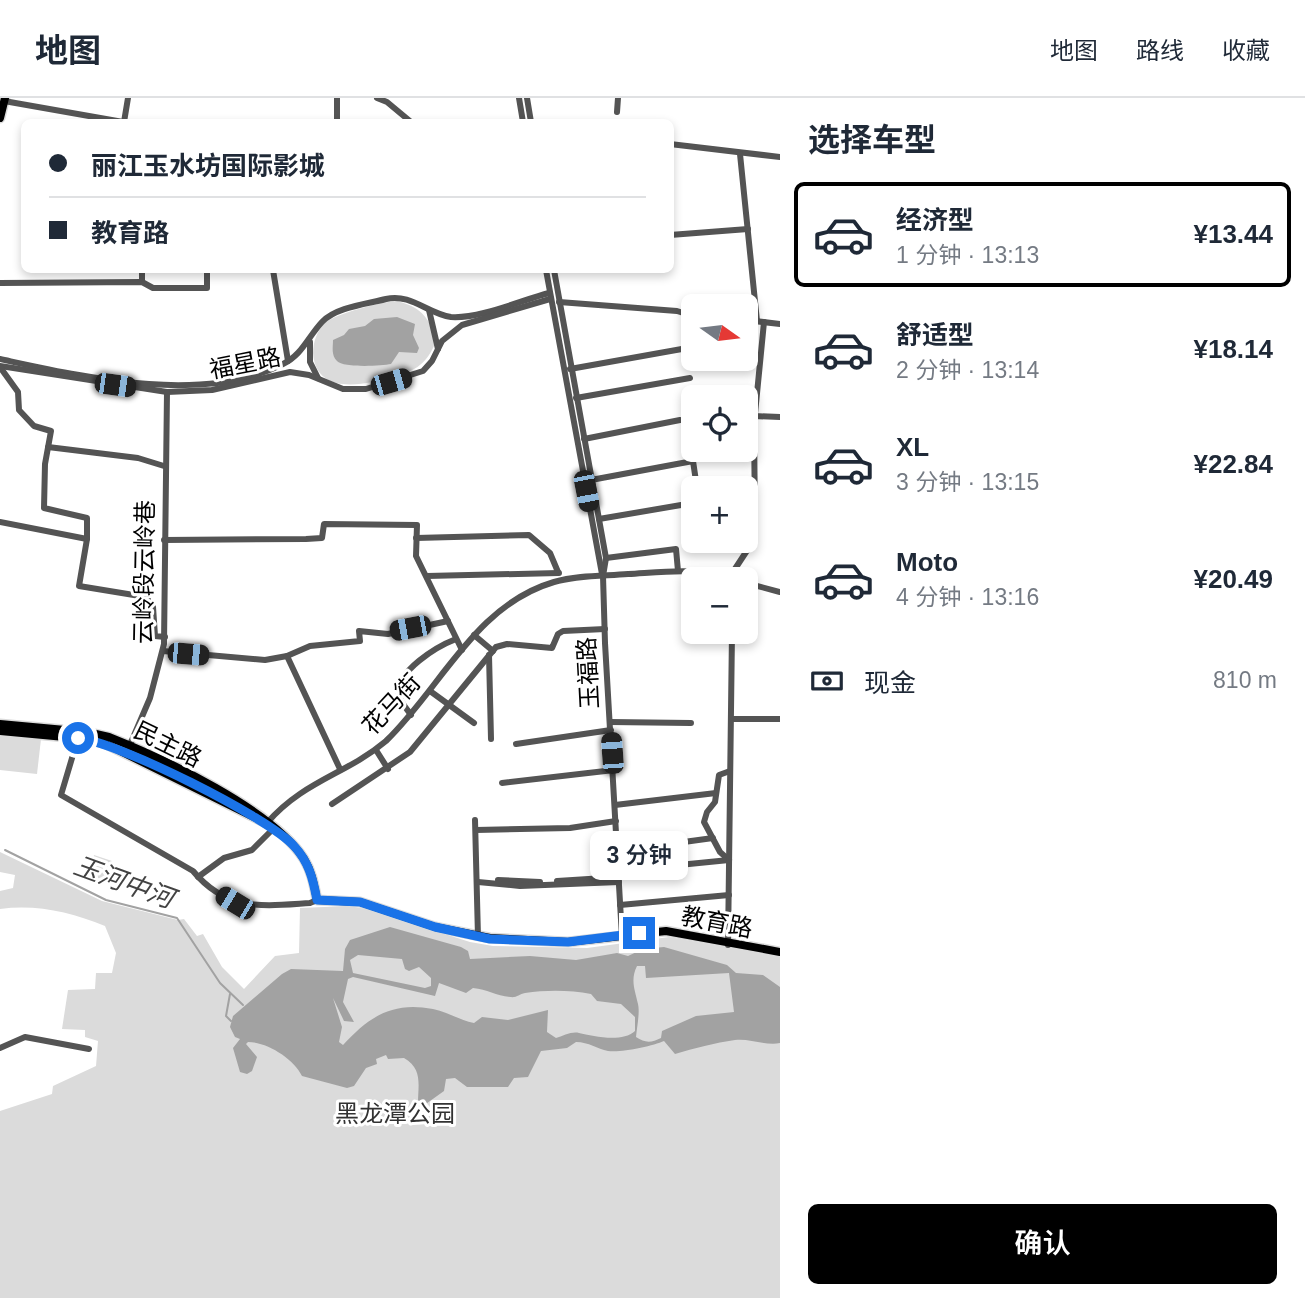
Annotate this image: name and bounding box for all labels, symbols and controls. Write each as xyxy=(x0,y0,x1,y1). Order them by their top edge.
text: 地图 xyxy=(35,32,101,69)
text: 地图 xyxy=(1050,37,1098,64)
text: 路线 xyxy=(1136,37,1184,64)
text: 收藏 xyxy=(1222,37,1270,64)
text: 选择车型 xyxy=(808,122,936,158)
text: 丽江玉水坊国际影城 xyxy=(91,151,325,181)
icon: car xyxy=(812,203,875,266)
text: 经济型 xyxy=(896,205,974,235)
text: 教育路 xyxy=(91,218,169,248)
text: ¥13.44 xyxy=(1193,219,1273,249)
text: 1 分钟 · 13:13 xyxy=(896,242,1039,268)
north arrow xyxy=(681,294,758,371)
map controls xyxy=(681,294,758,644)
icon: car xyxy=(812,318,875,381)
text: 舒适型 xyxy=(896,320,974,350)
text: ¥18.14 xyxy=(1193,334,1273,364)
street label: 福星路 xyxy=(207,343,283,383)
text: 2 分钟 · 13:14 xyxy=(896,357,1039,383)
car xyxy=(368,366,415,398)
car xyxy=(93,372,138,398)
button: locate xyxy=(681,385,758,462)
text: XL xyxy=(896,432,929,462)
icon: car xyxy=(812,433,875,496)
text: ¥22.84 xyxy=(1193,449,1273,479)
car xyxy=(572,468,601,514)
text: 3 分钟 · 13:15 xyxy=(896,469,1039,495)
button: + xyxy=(681,476,758,553)
street label: 云岭段云岭巷 xyxy=(129,500,159,644)
text: Moto xyxy=(896,547,958,577)
icon: car xyxy=(812,548,875,611)
text: ¥20.49 xyxy=(1193,564,1273,594)
button: − xyxy=(681,567,758,644)
text: 4 分钟 · 13:16 xyxy=(896,584,1039,610)
car xyxy=(388,614,433,642)
street label: 玉福路 xyxy=(573,636,603,710)
car xyxy=(167,642,210,666)
icon: cash xyxy=(808,662,846,700)
text: 810 m xyxy=(1213,667,1277,693)
street label: 花马街 xyxy=(357,668,425,740)
text: 现金 xyxy=(864,668,916,698)
street label: 民主路 xyxy=(130,716,206,772)
route start xyxy=(62,722,94,754)
car xyxy=(601,731,624,775)
callout: 3 分钟 xyxy=(590,832,688,880)
text: 3 分钟 xyxy=(606,842,672,868)
water label: 玉河中河 xyxy=(70,850,183,916)
car xyxy=(212,883,259,923)
street label: 教育路 xyxy=(679,902,755,942)
route end xyxy=(623,917,655,949)
park label: 黑龙潭公园 xyxy=(335,1100,455,1127)
button: 确认 xyxy=(808,1204,1277,1284)

